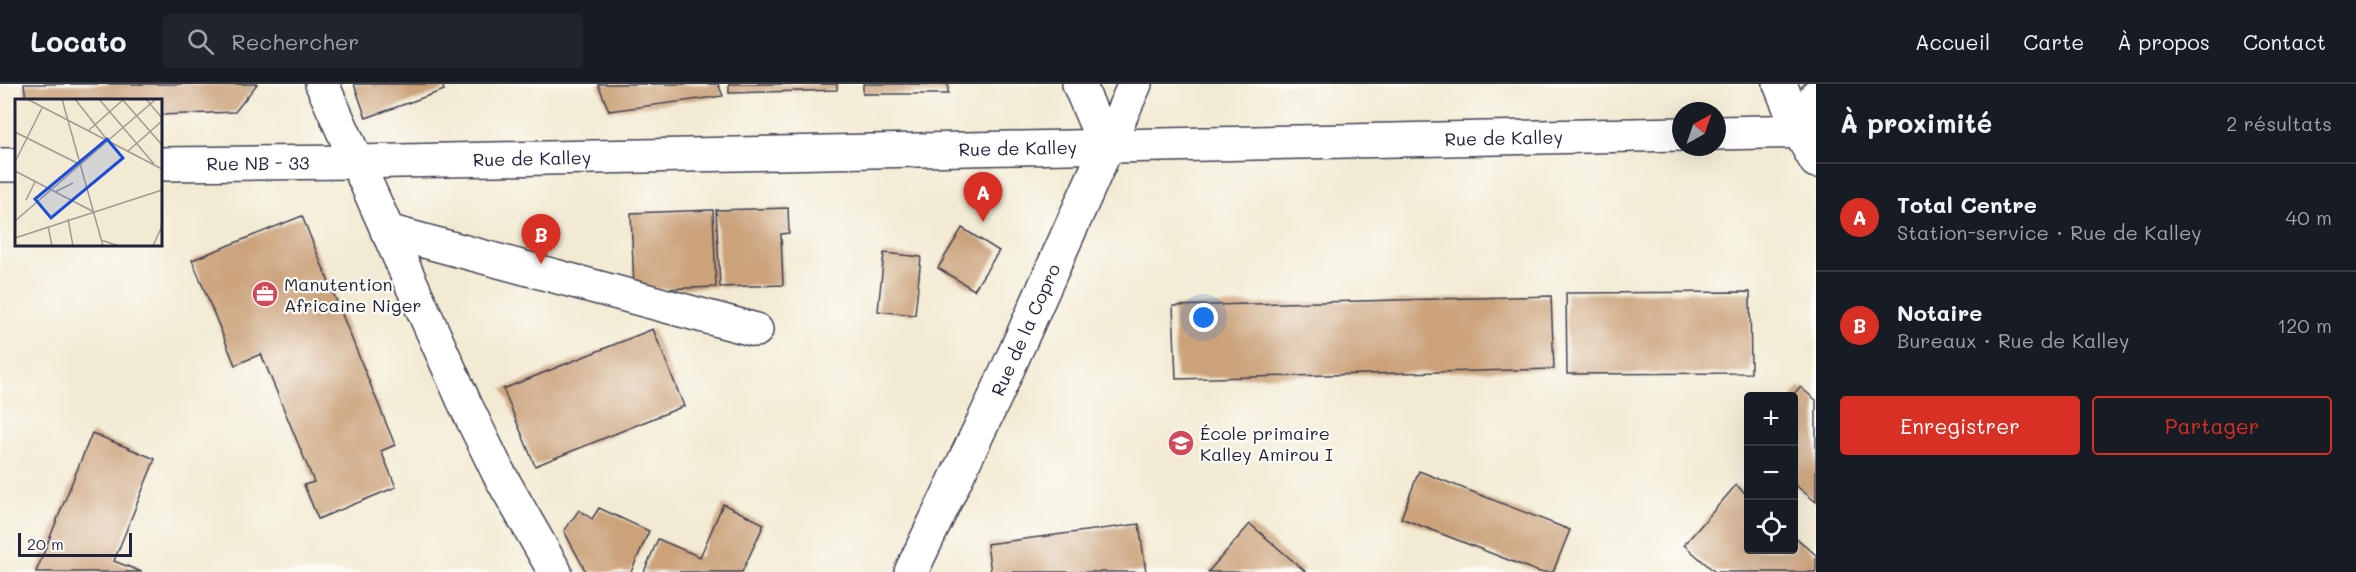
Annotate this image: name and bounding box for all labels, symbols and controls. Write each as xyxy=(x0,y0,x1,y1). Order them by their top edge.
search box xyxy=(163,14,583,68)
text: Locato xyxy=(30,23,127,59)
icon: search xyxy=(184,25,217,58)
text: Rechercher xyxy=(232,27,359,56)
text: Accueil xyxy=(1915,28,1990,55)
text: Carte xyxy=(2023,28,2084,55)
text: À propos xyxy=(2117,28,2210,55)
text: Contact xyxy=(2243,28,2326,55)
inset map xyxy=(15,99,162,246)
north arrow xyxy=(1672,102,1726,156)
text: À proximité xyxy=(1840,106,1992,140)
text: 2 résultats xyxy=(2226,110,2332,136)
street label: Rue de Kalley xyxy=(1444,124,1563,151)
street label: Rue de Kalley xyxy=(958,135,1077,161)
street label: Rue de Kalley xyxy=(472,145,591,172)
street label: Rue NB - 33 xyxy=(206,150,310,176)
pin: A xyxy=(964,172,1002,222)
text: Total Centre xyxy=(1897,190,2037,219)
text: A xyxy=(1853,204,1866,230)
text: 40 m xyxy=(2286,204,2332,230)
pin: B xyxy=(522,214,560,264)
text: Station-service · Rue de Kalley xyxy=(1897,219,2202,245)
street label: Rue de la Copro xyxy=(985,259,1065,400)
place label: Manutention Africaine Niger xyxy=(284,272,422,317)
office icon: Manutention Africaine Niger xyxy=(250,279,280,309)
text: Notaire xyxy=(1897,298,1982,327)
your location xyxy=(1189,303,1218,332)
text: B xyxy=(1853,312,1866,338)
text: 120 m xyxy=(2277,312,2332,338)
text: Bureaux · Rue de Kalley xyxy=(1897,327,2129,353)
map controls xyxy=(1744,392,1798,554)
button: + xyxy=(1744,392,1798,446)
button: Enregistrer xyxy=(1840,396,2080,455)
button: Partager xyxy=(2092,396,2332,455)
place label: École primaire Kalley Amirou I xyxy=(1200,421,1333,466)
school or university icon: École primaire Kalley Amirou I xyxy=(1166,428,1196,458)
button: − xyxy=(1744,446,1798,500)
button: locate xyxy=(1744,500,1798,554)
scale bar xyxy=(18,530,132,558)
text: 20 m xyxy=(27,533,64,554)

